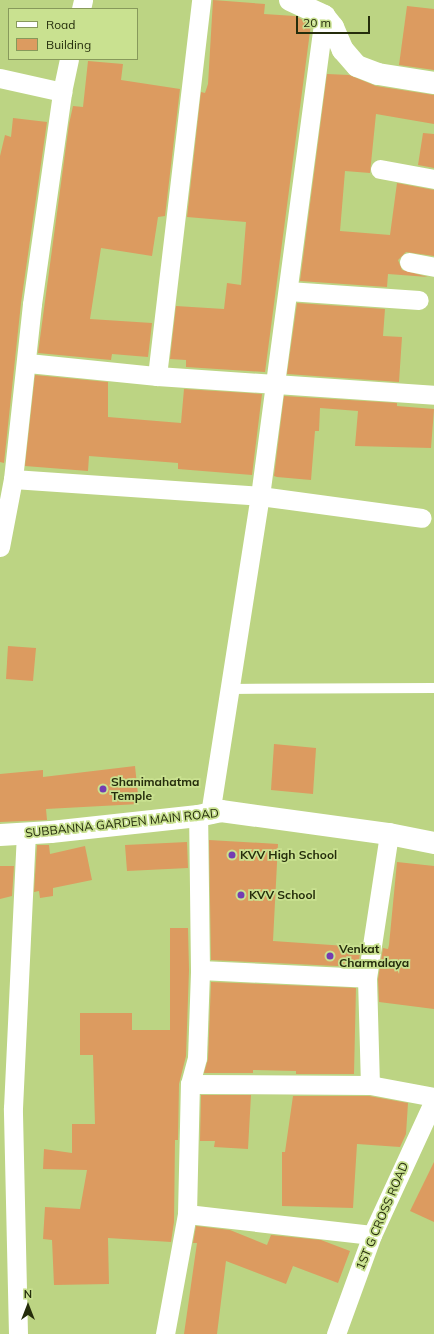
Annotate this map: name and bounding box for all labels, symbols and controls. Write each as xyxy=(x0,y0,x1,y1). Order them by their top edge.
legend xyxy=(8,8,138,60)
scale bar xyxy=(298,8,372,34)
text: 20 m xyxy=(303,15,331,30)
text: Road xyxy=(46,17,75,32)
text: Building xyxy=(46,37,91,52)
place label: Shanimahatma Temple xyxy=(111,775,199,803)
marker: Shanimahatma Temple xyxy=(98,784,108,794)
street label: SUBBANNA GARDEN MAIN ROAD xyxy=(24,806,220,840)
place label: KVV High School xyxy=(240,848,337,862)
marker: KVV High School xyxy=(227,850,237,860)
place label: KVV School xyxy=(249,888,316,902)
marker: KVV School xyxy=(236,890,246,900)
place label: Venkat Charmalaya xyxy=(339,942,409,970)
marker: Venkat Charmalaya xyxy=(324,950,336,962)
street label: 1ST G CROSS ROAD xyxy=(353,1160,411,1272)
north arrow xyxy=(8,1286,48,1326)
text: N xyxy=(24,1287,32,1301)

